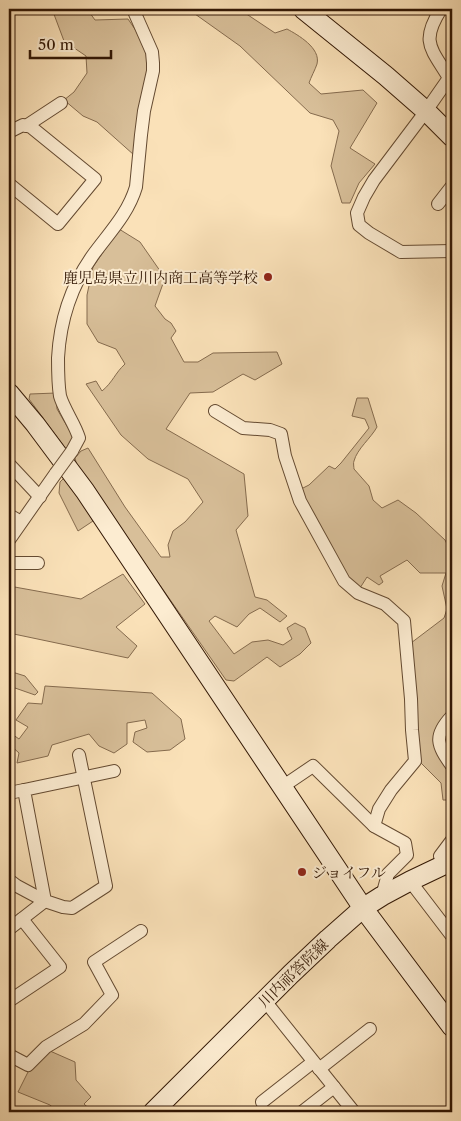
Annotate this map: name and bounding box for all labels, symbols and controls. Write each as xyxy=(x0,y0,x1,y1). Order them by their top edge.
scale bar xyxy=(30,28,111,60)
text: 50 m xyxy=(38,35,74,54)
place label: 鹿児島県立川内商工高等学校 xyxy=(63,268,258,287)
marker: 鹿児島県立川内商工高等学校 xyxy=(262,271,274,283)
place label: ジョイフル xyxy=(312,863,386,882)
marker: ジョイフル xyxy=(296,866,308,878)
street label: 川内祁答院線 xyxy=(254,935,332,1011)

